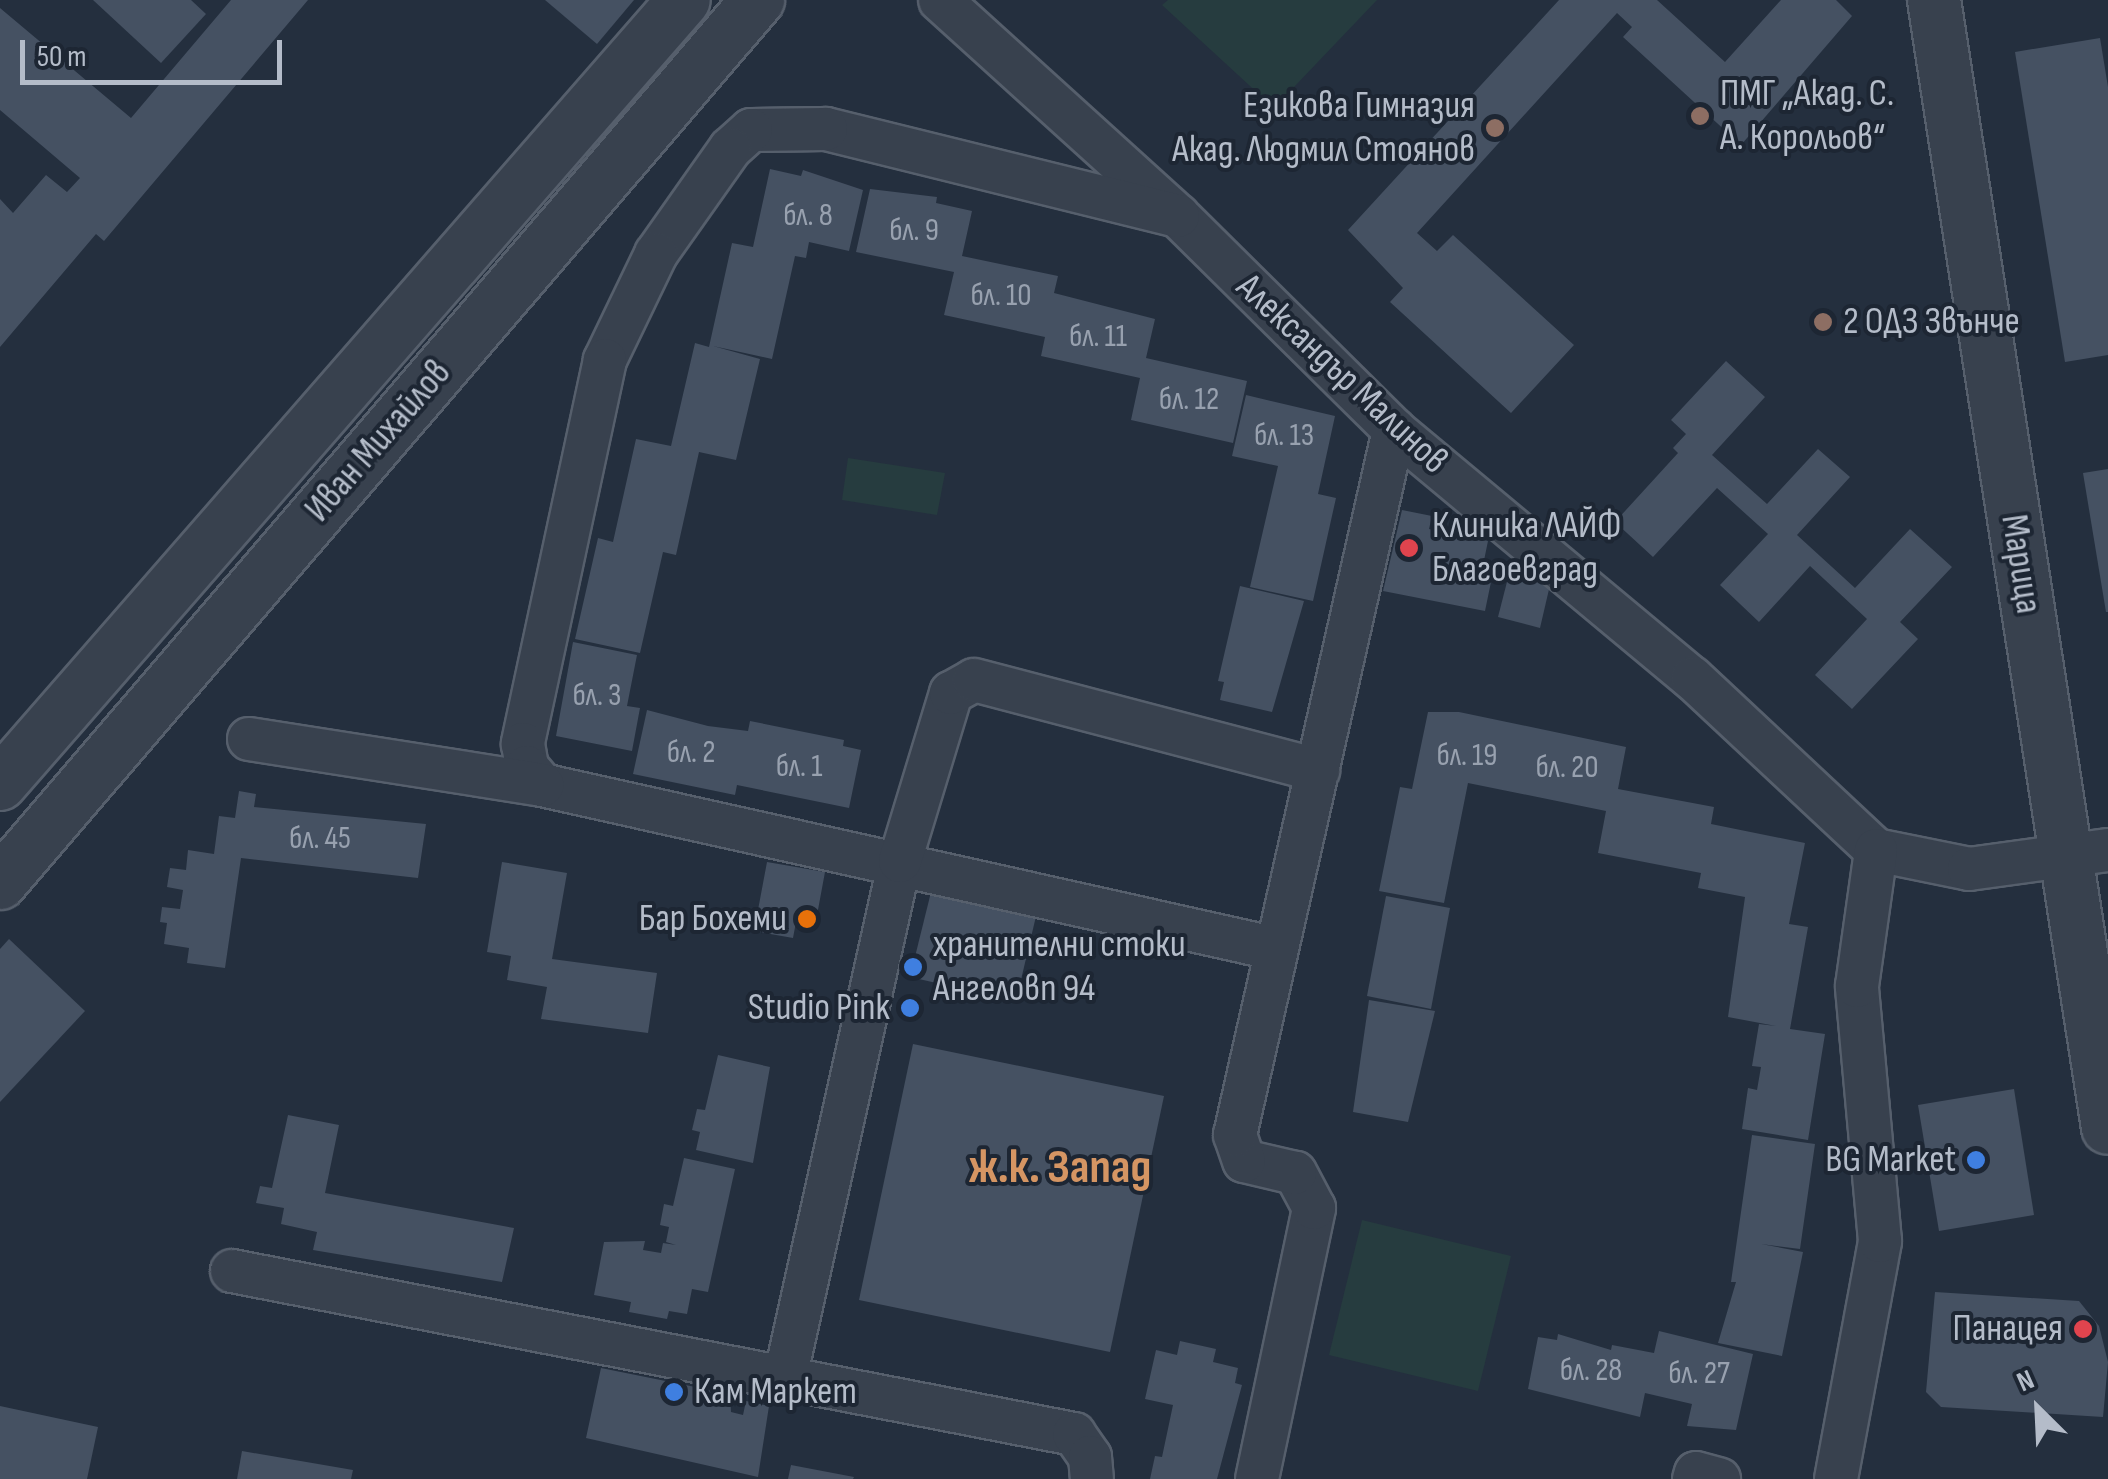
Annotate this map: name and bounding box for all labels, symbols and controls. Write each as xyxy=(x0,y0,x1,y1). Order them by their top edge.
scale bar xyxy=(25,20,288,82)
text: 50 m xyxy=(37,39,86,75)
place label: ПМГ „Акад. С. А. Корольов“ xyxy=(1720,71,1894,160)
place label: Езикова Гимназия Акад. Людмил Стоянов xyxy=(1172,83,1475,172)
marker: ПМГ „Акад. С. А. Корольов“ xyxy=(1689,105,1711,127)
marker: Езикова Гимназия Акад. Людмил Стоянов xyxy=(1484,117,1506,139)
house number: бл. 8 xyxy=(783,197,833,235)
house number: бл. 9 xyxy=(889,212,939,250)
street label: Александър Малинов xyxy=(1227,264,1457,484)
house number: бл. 10 xyxy=(971,277,1031,315)
place label: 2 ОДЗ Звънче xyxy=(1843,299,2020,345)
marker: 2 ОДЗ Звънче xyxy=(1812,311,1834,333)
house number: бл. 11 xyxy=(1069,318,1127,356)
street label: Иван Михайлов xyxy=(295,351,461,531)
house number: бл. 12 xyxy=(1159,381,1219,419)
house number: бл. 13 xyxy=(1254,417,1314,455)
place label: Клиника ЛАЙФ Благоевград xyxy=(1432,503,1621,592)
street label: Марица xyxy=(1991,511,2051,617)
marker: Клиника ЛАЙФ Благоевград xyxy=(1396,535,1422,561)
house number: бл. 3 xyxy=(573,677,621,715)
house number: бл. 2 xyxy=(667,734,715,772)
house number: бл. 19 xyxy=(1437,737,1497,775)
house number: бл. 1 xyxy=(776,748,822,786)
house number: бл. 20 xyxy=(1536,749,1598,787)
house number: бл. 45 xyxy=(289,820,351,858)
place label: Бар Бохеми xyxy=(639,896,787,942)
marker: Бар Бохеми xyxy=(796,908,818,930)
place label: хранителни стоки Ангеловп 94 xyxy=(933,922,1186,1012)
marker: хранителни стоки Ангеловп 94 xyxy=(902,956,924,978)
place label: Studio Pink xyxy=(748,985,890,1031)
marker: Studio Pink xyxy=(899,997,921,1019)
place label: BG Market xyxy=(1825,1137,1956,1183)
district label: ж.к. Запад xyxy=(969,1139,1151,1197)
marker: BG Market xyxy=(1965,1149,1987,1171)
place label: Панацея xyxy=(1952,1306,2063,1352)
marker: Панацея xyxy=(2072,1318,2094,1340)
house number: бл. 28 xyxy=(1560,1352,1622,1390)
house number: бл. 27 xyxy=(1668,1355,1730,1393)
north arrow xyxy=(1988,1359,2088,1459)
text: N xyxy=(2012,1363,2039,1399)
place label: Кам Маркет xyxy=(694,1369,857,1415)
marker: Кам Маркет xyxy=(663,1381,685,1403)

